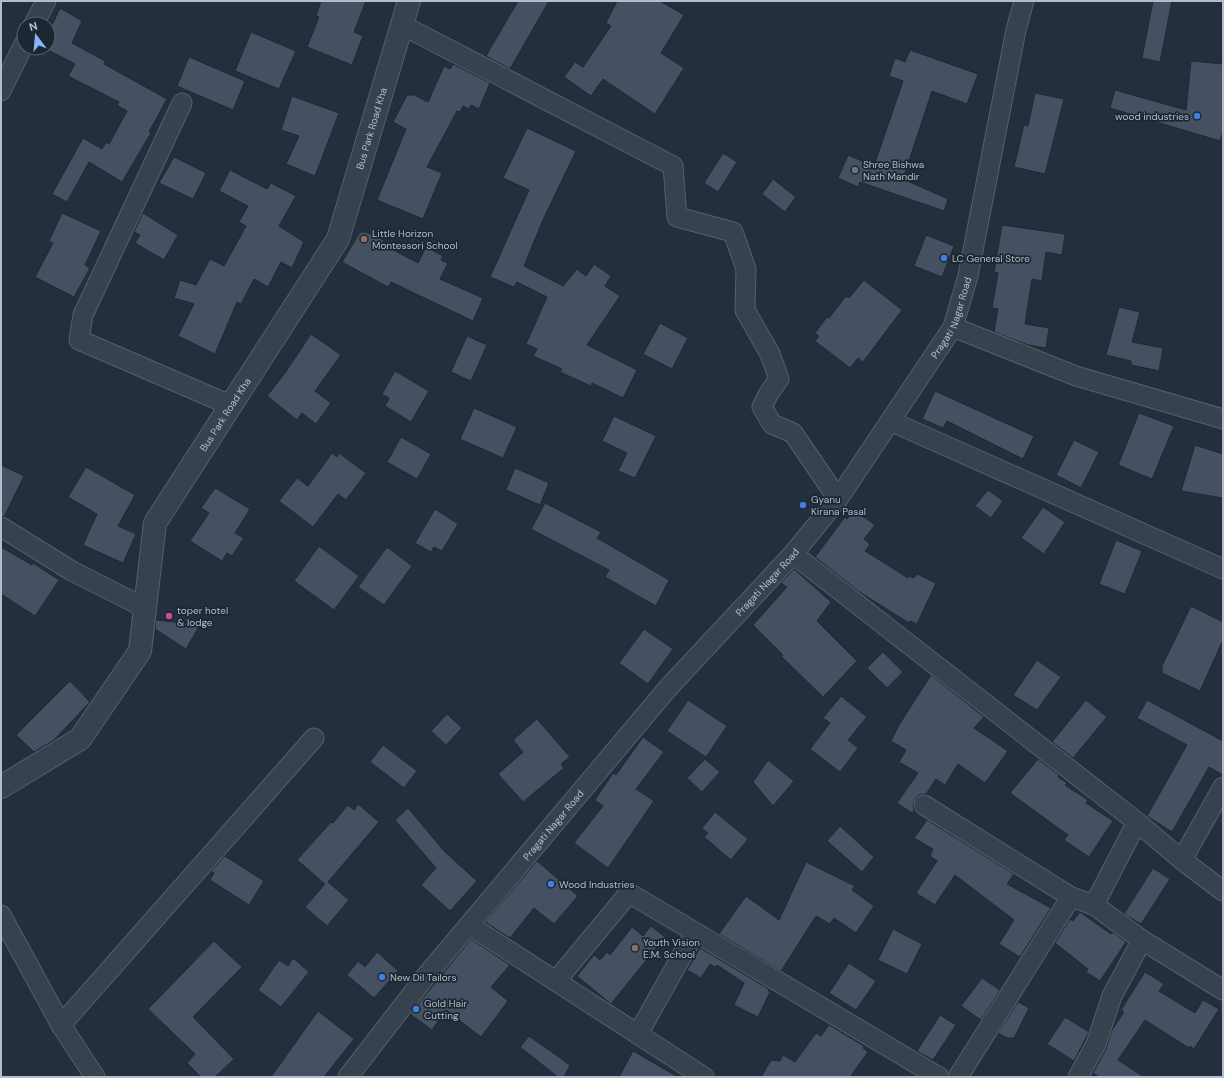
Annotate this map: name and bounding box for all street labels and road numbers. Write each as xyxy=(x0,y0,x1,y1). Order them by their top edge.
street label: Bus Park Road Kha xyxy=(353,86,390,171)
street label: Pragati Nagar Road xyxy=(928,275,974,361)
street label: Bus Park Road Kha xyxy=(197,375,254,454)
street label: Pragati Nagar Road xyxy=(733,546,802,619)
street label: Pragati Nagar Road xyxy=(520,787,587,863)

